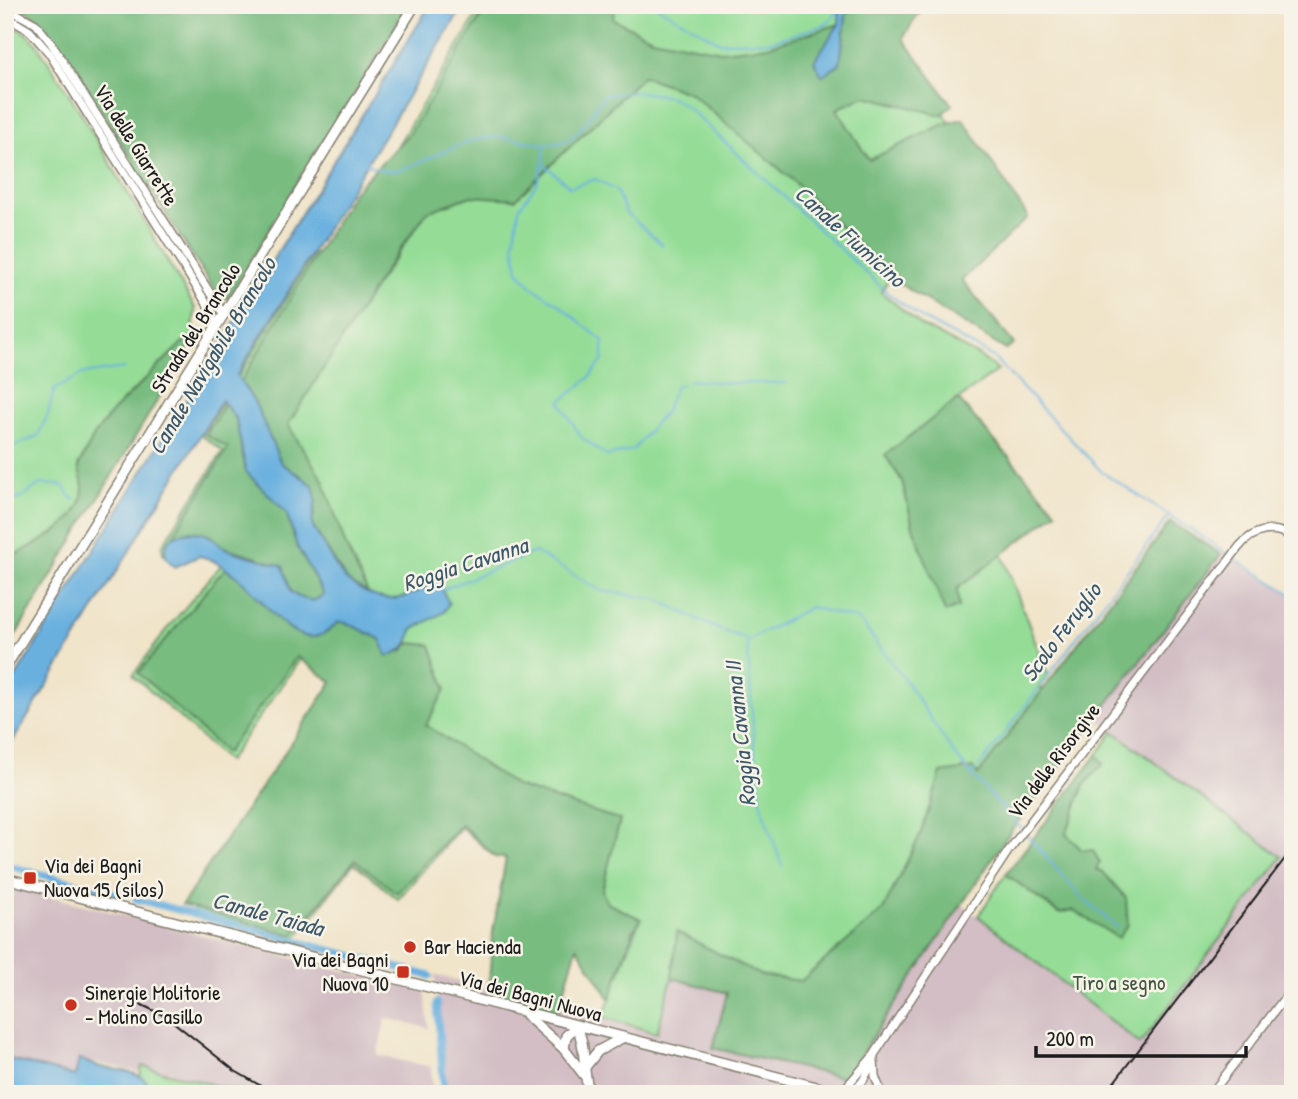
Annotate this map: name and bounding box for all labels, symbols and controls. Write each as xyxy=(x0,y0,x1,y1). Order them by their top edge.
street label: Via delle Giarrette xyxy=(87,78,185,211)
water label: Canale Fiumicino xyxy=(788,178,914,295)
water label: Canale Navigabile Brancolo xyxy=(140,250,285,461)
street label: Strada del Brancolo xyxy=(144,257,247,398)
water label: Roggia Cavanna xyxy=(399,528,533,599)
water label: Scolo Feruglio xyxy=(1013,575,1110,688)
water label: Roggia Cavanna II xyxy=(716,657,764,808)
street label: Via delle Risorgive xyxy=(1000,697,1107,825)
place label: Via dei Bagni Nuova 15 (silos) xyxy=(44,851,164,904)
marker: Via dei Bagni Nuova 15 (silos) xyxy=(22,870,38,886)
water label: Canale Taiada xyxy=(209,884,329,944)
place label: Bar Hacienda xyxy=(424,932,521,961)
marker: Bar Hacienda xyxy=(402,939,418,955)
place label: Via dei Bagni Nuova 10 xyxy=(291,945,389,998)
street label: Via dei Bagni Nuova xyxy=(455,962,605,1029)
marker: Via dei Bagni Nuova 10 xyxy=(395,964,411,980)
park label: Tiro a segno xyxy=(1073,968,1165,997)
place label: Sinergie Molitorie - Molino Casillo xyxy=(85,978,221,1031)
marker: Sinergie Molitorie - Molino Casillo xyxy=(63,997,79,1013)
scale bar xyxy=(1036,1015,1246,1059)
text: 200 m xyxy=(1046,1024,1094,1053)

